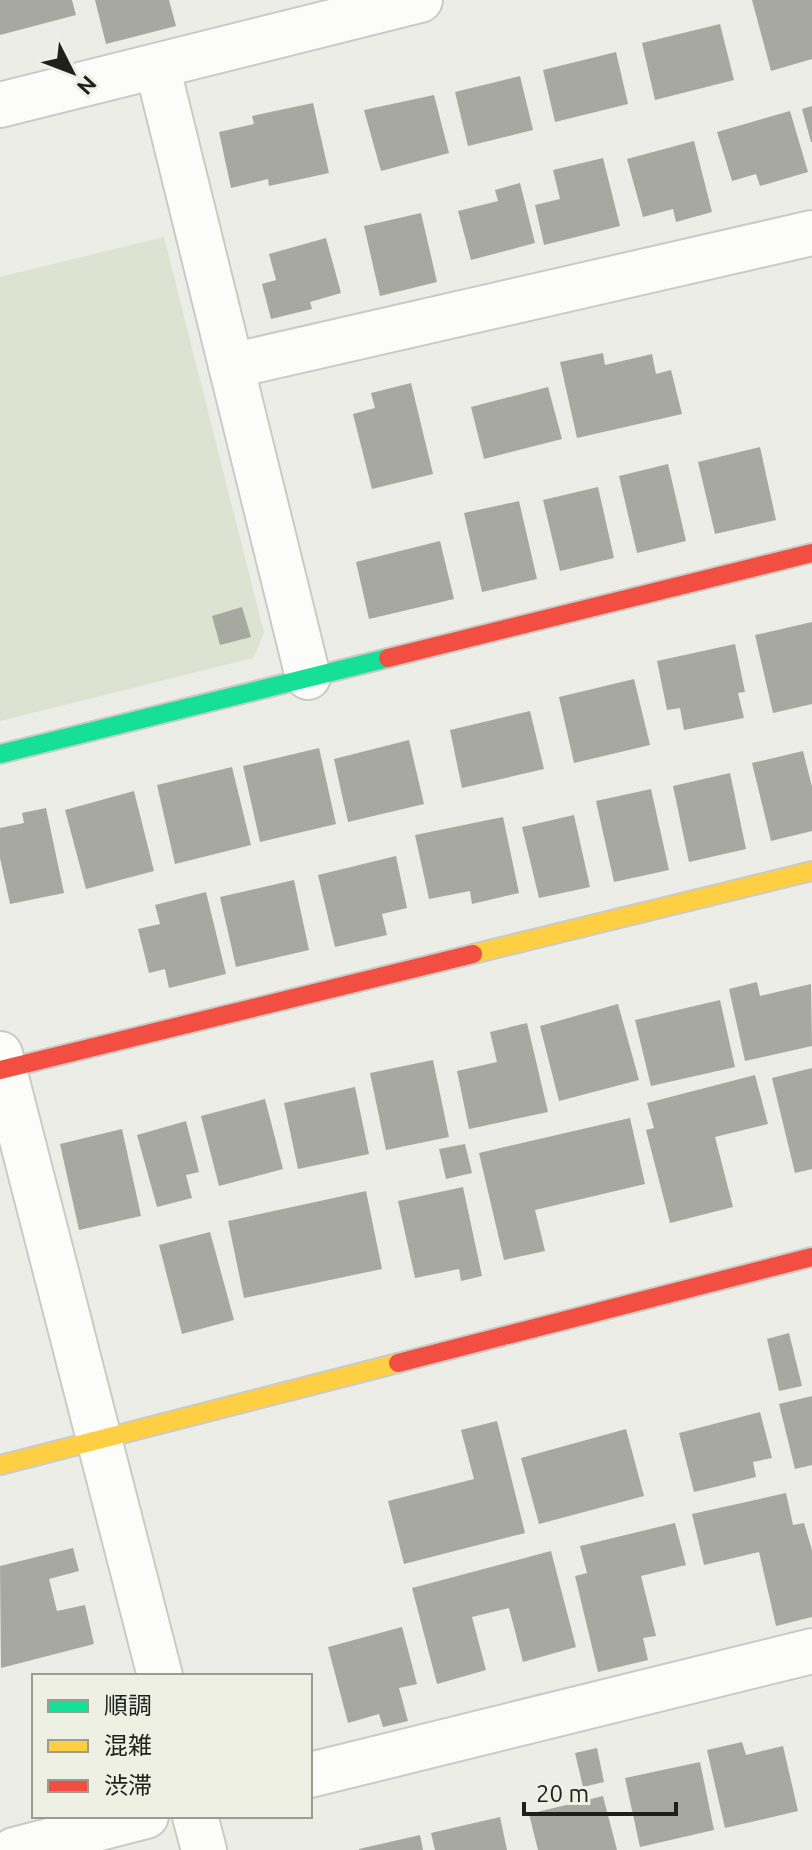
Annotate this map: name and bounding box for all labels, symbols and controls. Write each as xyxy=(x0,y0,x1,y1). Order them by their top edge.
north arrow xyxy=(32,32,112,112)
text: N xyxy=(72,71,102,100)
legend xyxy=(32,1674,312,1818)
text: 順調 xyxy=(104,1692,152,1719)
text: 混雑 xyxy=(104,1732,152,1759)
scale bar xyxy=(524,1766,676,1816)
text: 渋滞 xyxy=(104,1772,152,1799)
text: 20 m xyxy=(536,1780,589,1807)

